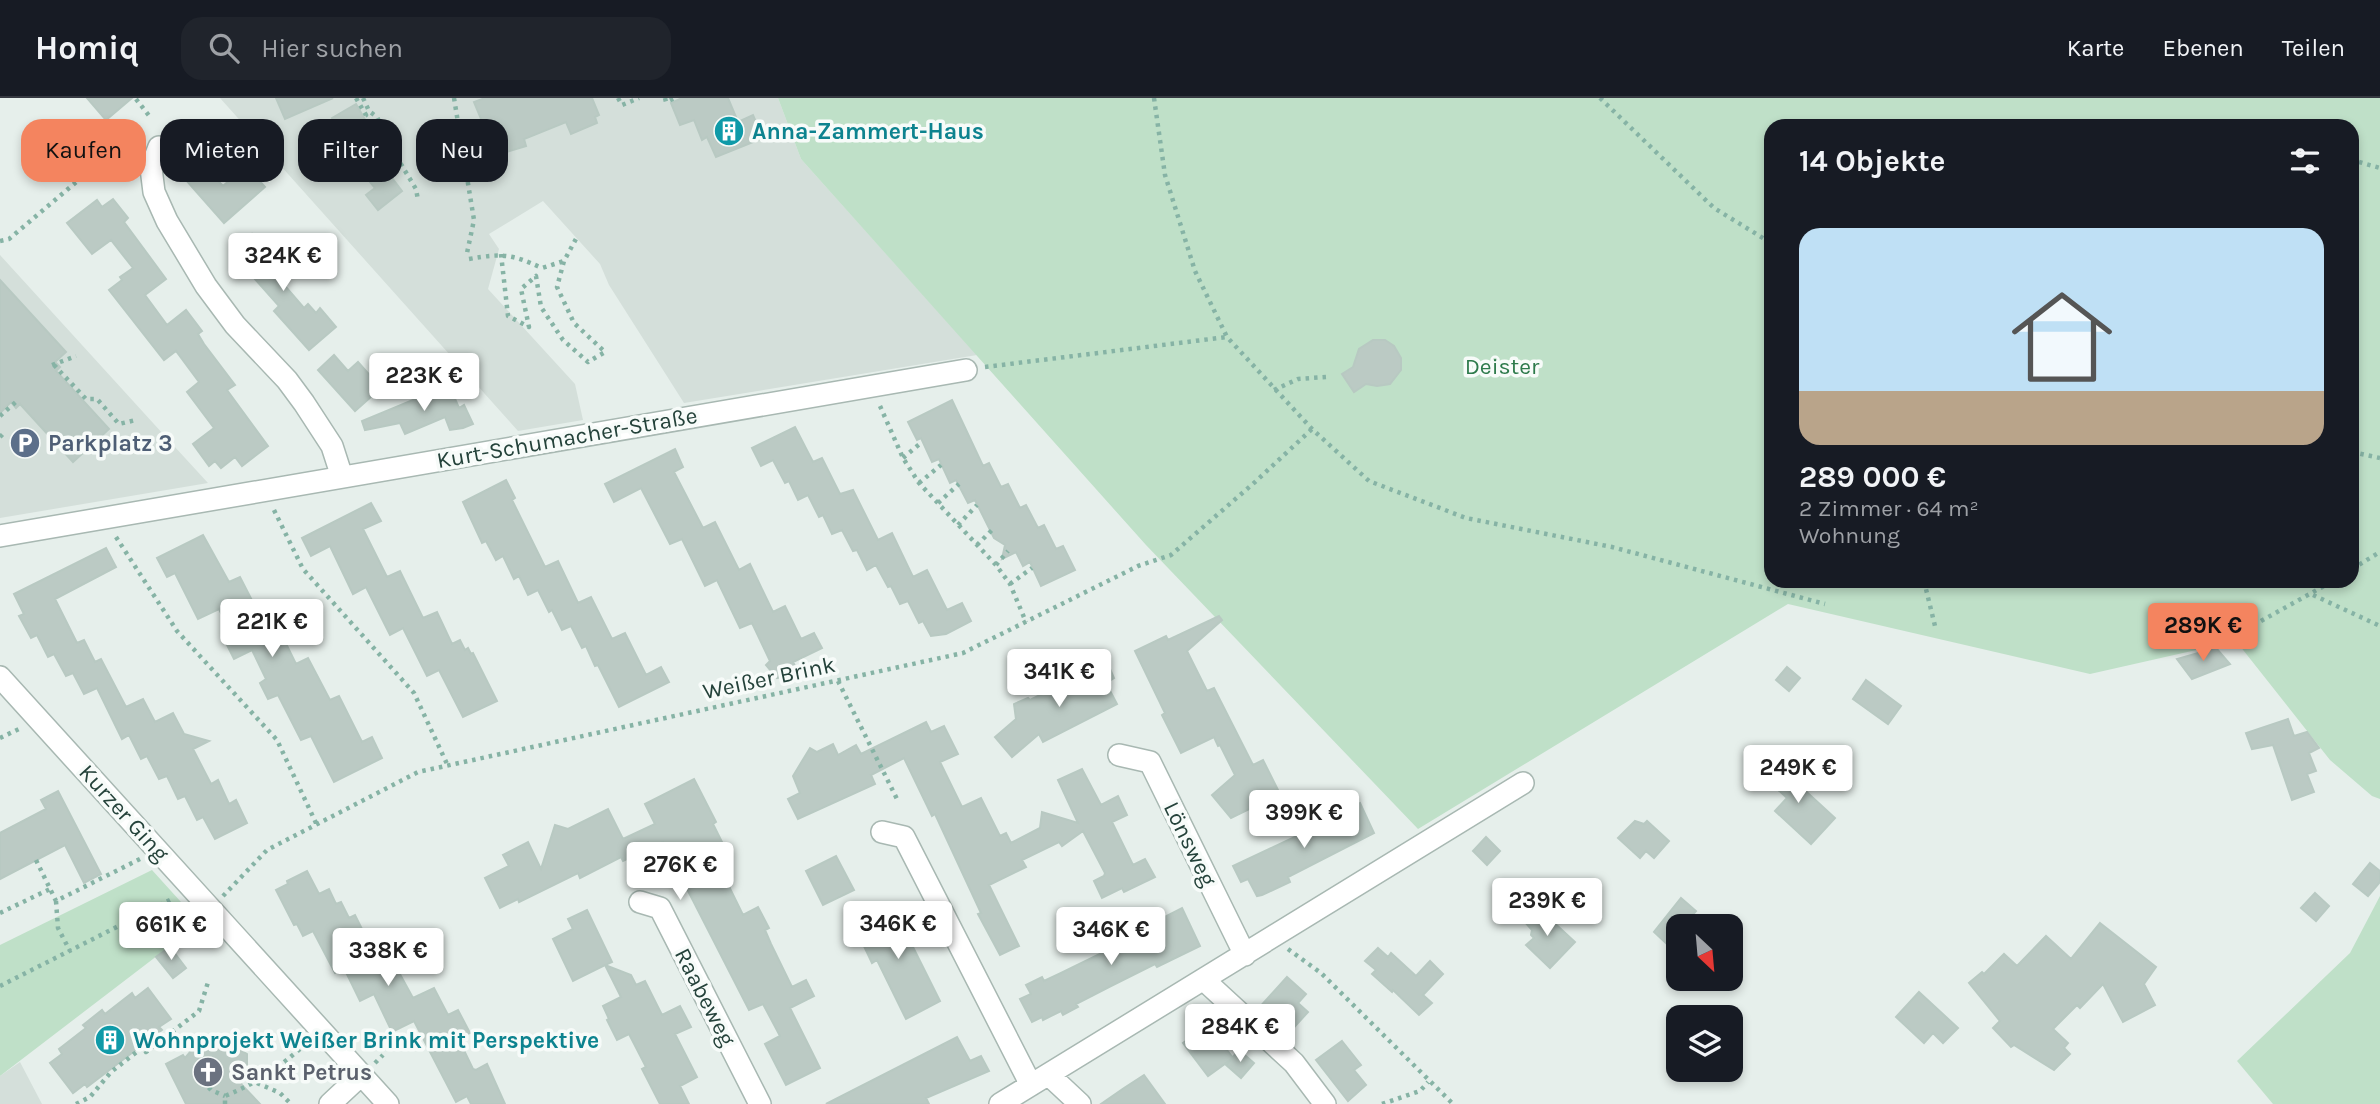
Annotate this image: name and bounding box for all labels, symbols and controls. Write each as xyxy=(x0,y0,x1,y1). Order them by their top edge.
search box xyxy=(181,17,671,80)
text: Homiq xyxy=(35,29,139,67)
icon: search xyxy=(205,29,243,67)
text: Hier suchen xyxy=(261,33,403,64)
text: Karte xyxy=(2067,34,2124,62)
text: Ebenen xyxy=(2162,34,2244,62)
text: Teilen xyxy=(2282,34,2345,62)
building icon: Anna-Zammert-Haus xyxy=(712,114,746,148)
place label: Anna-Zammert-Haus xyxy=(752,118,984,145)
chip: Kaufen xyxy=(21,119,146,182)
chip: Mieten xyxy=(160,119,284,182)
chip: Filter xyxy=(298,119,402,182)
chip: Neu xyxy=(416,119,508,182)
icon: filters xyxy=(2286,142,2324,180)
text: 14 Objekte xyxy=(1799,143,1945,179)
pin: 324K € xyxy=(226,234,340,293)
text: 324K € xyxy=(244,242,322,269)
icon: home xyxy=(1999,274,2125,400)
park label: Deister xyxy=(1465,353,1540,380)
pin: 223K € xyxy=(367,354,481,413)
text: 223K € xyxy=(385,362,463,389)
street label: Kurt-Schumacher-Straße xyxy=(435,402,699,474)
parking icon: Parkplatz 3 xyxy=(8,426,42,460)
place label: Parkplatz 3 xyxy=(48,430,173,457)
text: 289 000 € xyxy=(1799,459,1946,495)
text: 2 Zimmer · 64 m² xyxy=(1799,495,1979,522)
text: Wohnung xyxy=(1799,522,1900,549)
pin: 221K € xyxy=(215,600,329,659)
pin: 289K € xyxy=(2146,603,2260,663)
text: 221K € xyxy=(236,608,308,635)
text: 289K € xyxy=(2164,612,2242,639)
pin: 341K € xyxy=(1002,650,1116,709)
street label: Weißer Brink xyxy=(700,651,838,705)
text: 341K € xyxy=(1023,658,1095,685)
pin: 249K € xyxy=(1741,746,1855,805)
text: 249K € xyxy=(1759,754,1837,781)
street label: Kurzer Ging xyxy=(73,759,175,867)
pin: 399K € xyxy=(1247,790,1361,850)
street label: Lönsweg xyxy=(1158,797,1222,891)
text: 399K € xyxy=(1265,799,1343,826)
pin: 276K € xyxy=(623,842,737,902)
text: 276K € xyxy=(643,851,717,878)
pin: 239K € xyxy=(1490,878,1604,938)
text: 239K € xyxy=(1508,887,1586,914)
pin: 661K € xyxy=(114,902,228,962)
pin: 346K € xyxy=(841,902,955,961)
pin: 346K € xyxy=(1054,908,1168,967)
text: 346K € xyxy=(859,910,937,937)
text: 661K € xyxy=(135,911,207,938)
north arrow xyxy=(1666,914,1743,990)
map controls xyxy=(1666,914,1743,1082)
text: 346K € xyxy=(1072,916,1150,943)
pin: 338K € xyxy=(331,928,445,988)
text: 338K € xyxy=(349,937,427,964)
street label: Raabeweg xyxy=(669,944,741,1050)
pin: 284K € xyxy=(1183,1004,1297,1064)
button: layers xyxy=(1666,1005,1743,1082)
text: 284K € xyxy=(1201,1013,1279,1040)
building icon: Wohnprojekt Weißer Brink mit Perspektive xyxy=(93,1023,127,1057)
place label: Wohnprojekt Weißer Brink mit Perspektive xyxy=(133,1027,599,1054)
church icon: Sankt Petrus xyxy=(191,1055,225,1089)
place label: Sankt Petrus xyxy=(231,1059,372,1086)

